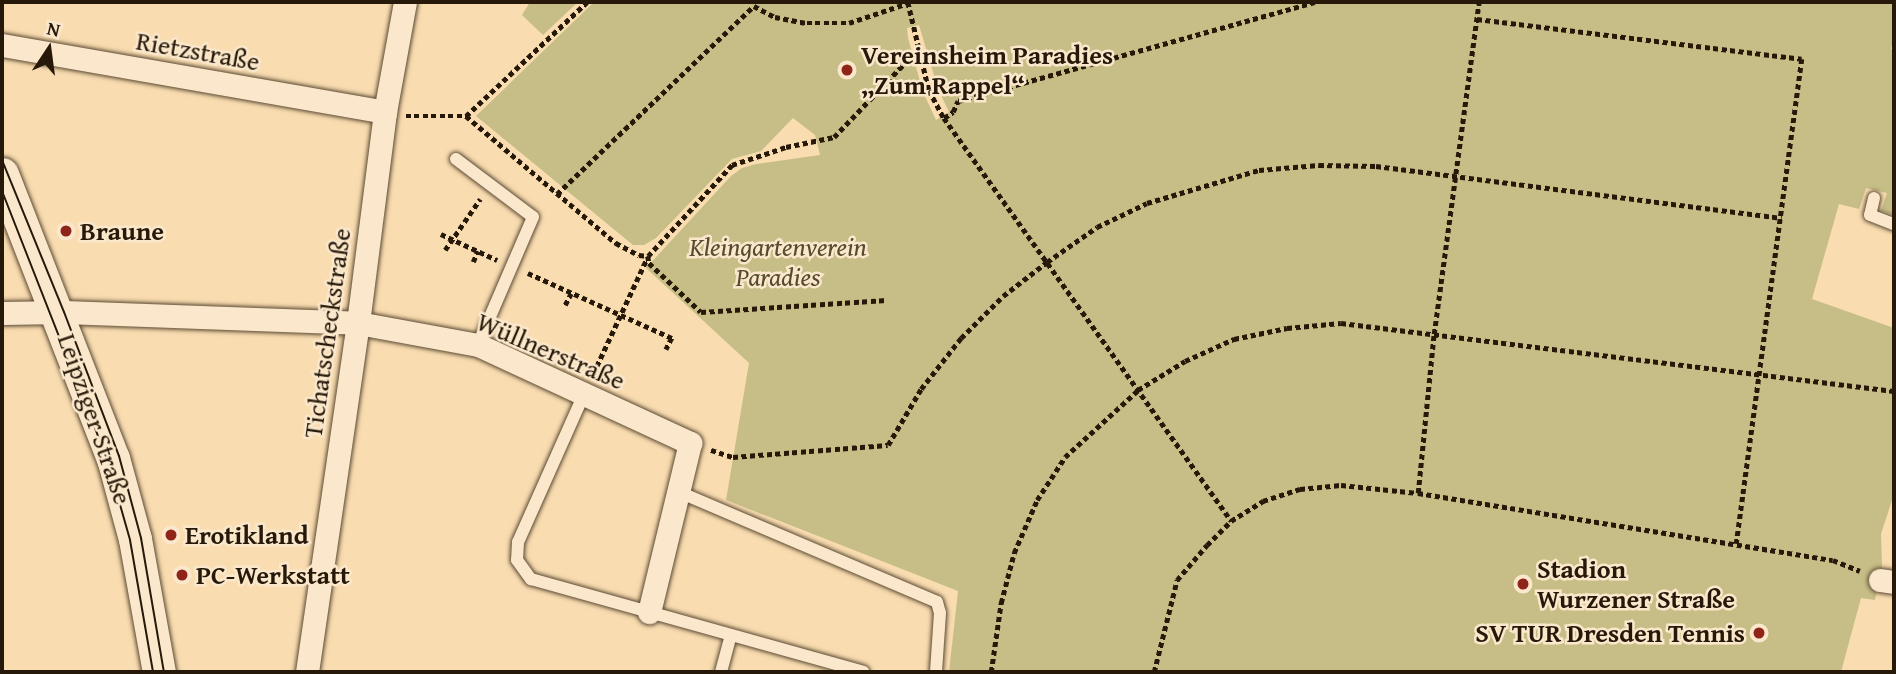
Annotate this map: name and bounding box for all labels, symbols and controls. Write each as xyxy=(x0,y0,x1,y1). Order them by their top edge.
text: N xyxy=(44,13,63,44)
north arrow xyxy=(14,14,84,84)
street label: Rietzstraße xyxy=(134,25,262,77)
place label: Vereinsheim Paradies „Zum Rappel“ xyxy=(861,39,1113,100)
marker: Vereinsheim Paradies „Zum Rappel“ xyxy=(839,62,855,78)
place label: Braune xyxy=(80,215,164,247)
marker: Braune xyxy=(58,223,74,239)
street label: Tichatscheckstraße xyxy=(297,226,357,440)
park label: Kleingartenverein Paradies xyxy=(689,231,867,292)
street label: Wüllnerstraße xyxy=(472,306,630,396)
street label: Leipziger Straße xyxy=(51,330,139,508)
place label: Erotikland xyxy=(185,519,309,551)
marker: Erotikland xyxy=(163,527,179,543)
place label: Stadion Wurzener Straße xyxy=(1537,553,1735,614)
place label: PC-Werkstatt xyxy=(196,559,350,591)
marker: PC-Werkstatt xyxy=(174,567,190,583)
marker: Stadion Wurzener Straße xyxy=(1515,576,1531,592)
place label: SV TUR Dresden Tennis xyxy=(1475,617,1745,649)
marker: SV TUR Dresden Tennis xyxy=(1751,625,1767,641)

